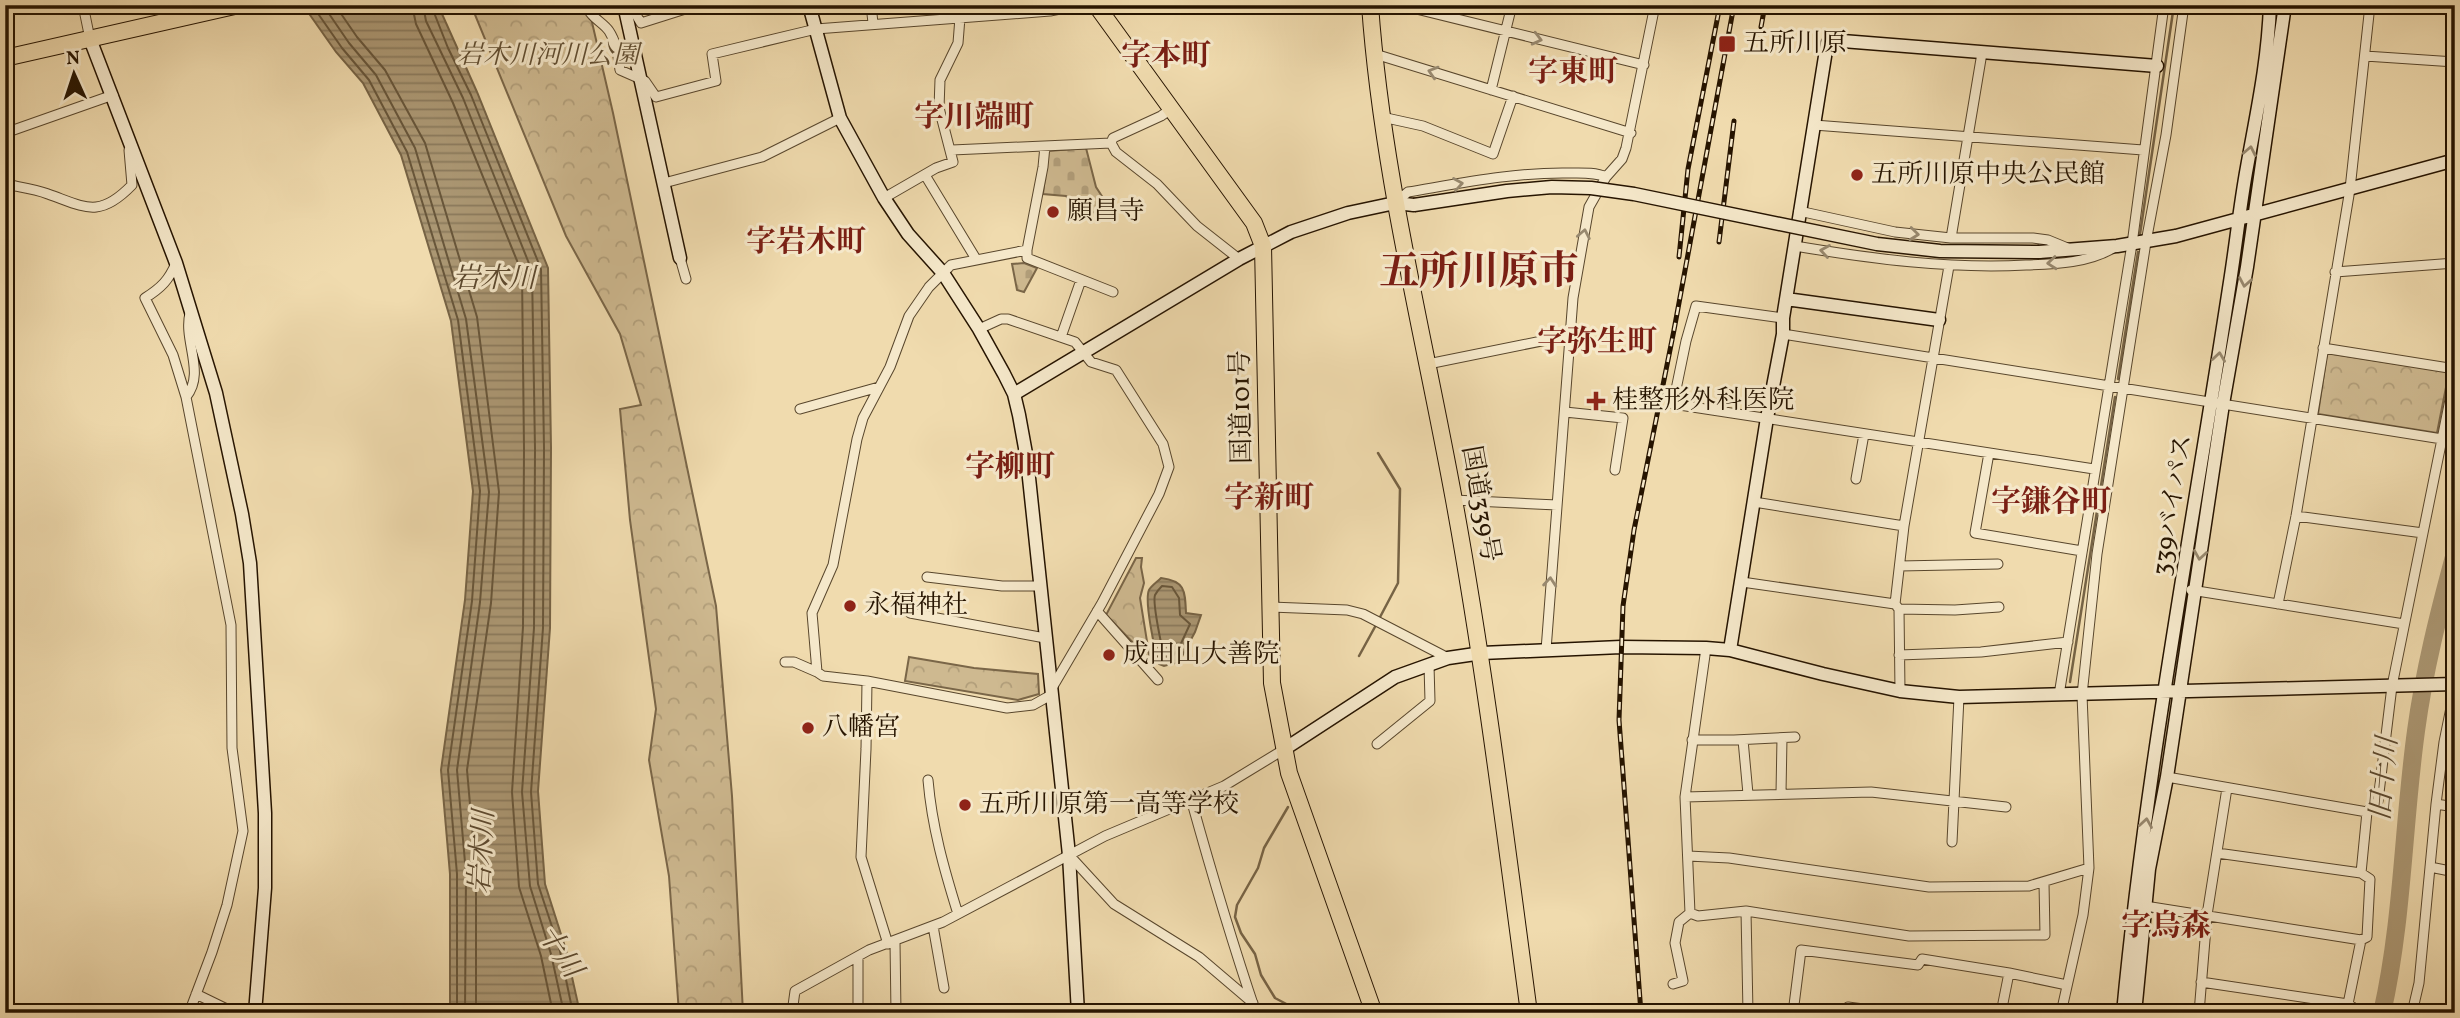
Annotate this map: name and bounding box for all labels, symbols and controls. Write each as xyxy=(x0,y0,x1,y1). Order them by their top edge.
place label: 五所川原 xyxy=(1743,26,1847,62)
one-way arrow xyxy=(1531,31,1543,45)
marker: 五所川原 xyxy=(1717,34,1737,54)
district label: 字本町 xyxy=(1121,36,1211,78)
north arrow xyxy=(38,38,108,108)
park label: 岩木川河川公園 xyxy=(457,38,643,74)
text: N xyxy=(66,46,81,72)
district label: 字東町 xyxy=(1528,52,1618,94)
one-way arrow xyxy=(1428,65,1440,80)
district label: 字川端町 xyxy=(914,97,1034,139)
one-way arrow xyxy=(2242,145,2257,157)
place label: 五所川原中央公民館 xyxy=(1871,157,2105,193)
marker: 五所川原中央公民館 xyxy=(1849,167,1865,183)
one-way arrow xyxy=(1452,176,1464,191)
place label: 願昌寺 xyxy=(1067,194,1145,230)
marker: 願昌寺 xyxy=(1045,204,1061,220)
district label: 字岩木町 xyxy=(746,222,866,264)
one-way arrow xyxy=(1908,227,1920,242)
one-way arrow xyxy=(1576,228,1591,240)
one-way arrow xyxy=(1819,244,1831,259)
district label: 五所川原市 xyxy=(1379,246,1579,302)
one-way arrow xyxy=(2046,256,2058,271)
water label: 岩木川 xyxy=(452,260,539,299)
one-way arrow xyxy=(2238,276,2253,288)
district label: 字弥生町 xyxy=(1537,322,1657,364)
street label: 国道101号 xyxy=(1223,350,1261,464)
one-way arrow xyxy=(2211,351,2226,363)
place label: 桂整形外科医院 xyxy=(1612,383,1794,419)
marker: 桂整形外科医院 xyxy=(1586,391,1606,411)
street label: 339バイパス xyxy=(2144,432,2202,578)
street label: 国道339号 xyxy=(1452,443,1508,565)
district label: 字柳町 xyxy=(965,447,1055,489)
district label: 字新町 xyxy=(1224,478,1314,520)
district label: 字鎌谷町 xyxy=(1991,482,2111,524)
one-way arrow xyxy=(2192,549,2207,561)
one-way arrow xyxy=(1542,576,1557,587)
place label: 永福神社 xyxy=(864,588,968,624)
marker: 永福神社 xyxy=(842,598,858,614)
place label: 成田山大善院 xyxy=(1123,637,1279,673)
marker: 成田山大善院 xyxy=(1101,647,1117,663)
place label: 八幡宮 xyxy=(822,710,900,746)
marker: 八幡宮 xyxy=(800,720,816,736)
water label: 旧十川 xyxy=(2362,732,2408,823)
place label: 五所川原第一高等学校 xyxy=(979,787,1239,823)
marker: 五所川原第一高等学校 xyxy=(957,797,973,813)
water label: 岩木川 xyxy=(461,806,505,895)
one-way arrow xyxy=(2138,818,2153,829)
district label: 字烏森 xyxy=(2121,906,2211,948)
water label: 十川 xyxy=(527,918,592,989)

